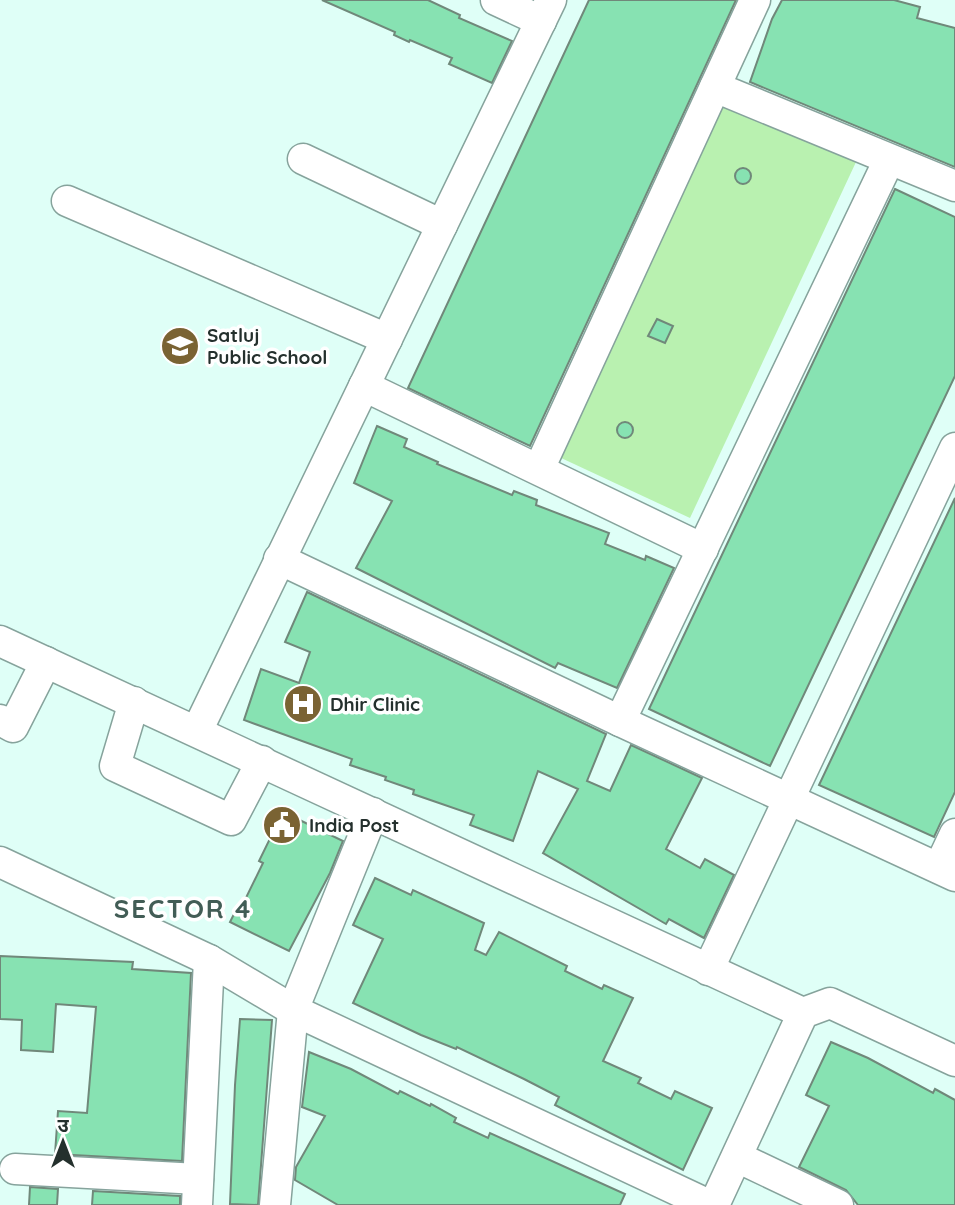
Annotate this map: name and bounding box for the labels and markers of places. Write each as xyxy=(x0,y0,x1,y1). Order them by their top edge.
place label: Satluj Public School xyxy=(207,323,327,369)
school or university icon: Satluj Public School xyxy=(159,325,201,367)
hospital icon: Dhir Clinic xyxy=(282,683,324,725)
place label: Dhir Clinic xyxy=(330,692,420,716)
public building icon: India Post xyxy=(261,804,303,846)
place label: India Post xyxy=(309,813,399,837)

